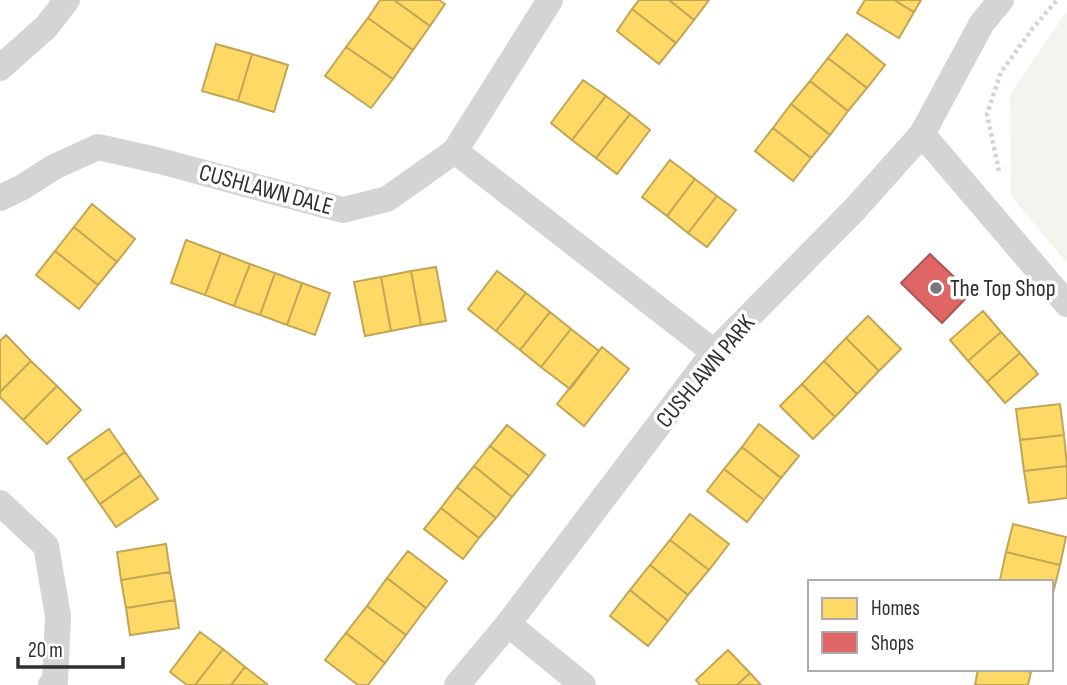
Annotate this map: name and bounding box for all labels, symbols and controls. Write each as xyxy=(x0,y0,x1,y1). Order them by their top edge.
street label: CUSHLAWN DALE xyxy=(196,158,336,221)
place label: The Top Shop xyxy=(950,274,1056,303)
marker: The Top Shop xyxy=(928,280,944,296)
street label: CUSHLAWN PARK xyxy=(650,309,761,434)
legend xyxy=(808,580,1053,671)
text: Homes xyxy=(871,596,920,621)
scale bar xyxy=(18,626,122,670)
text: Shops xyxy=(871,631,914,656)
text: 20 m xyxy=(28,638,63,663)

